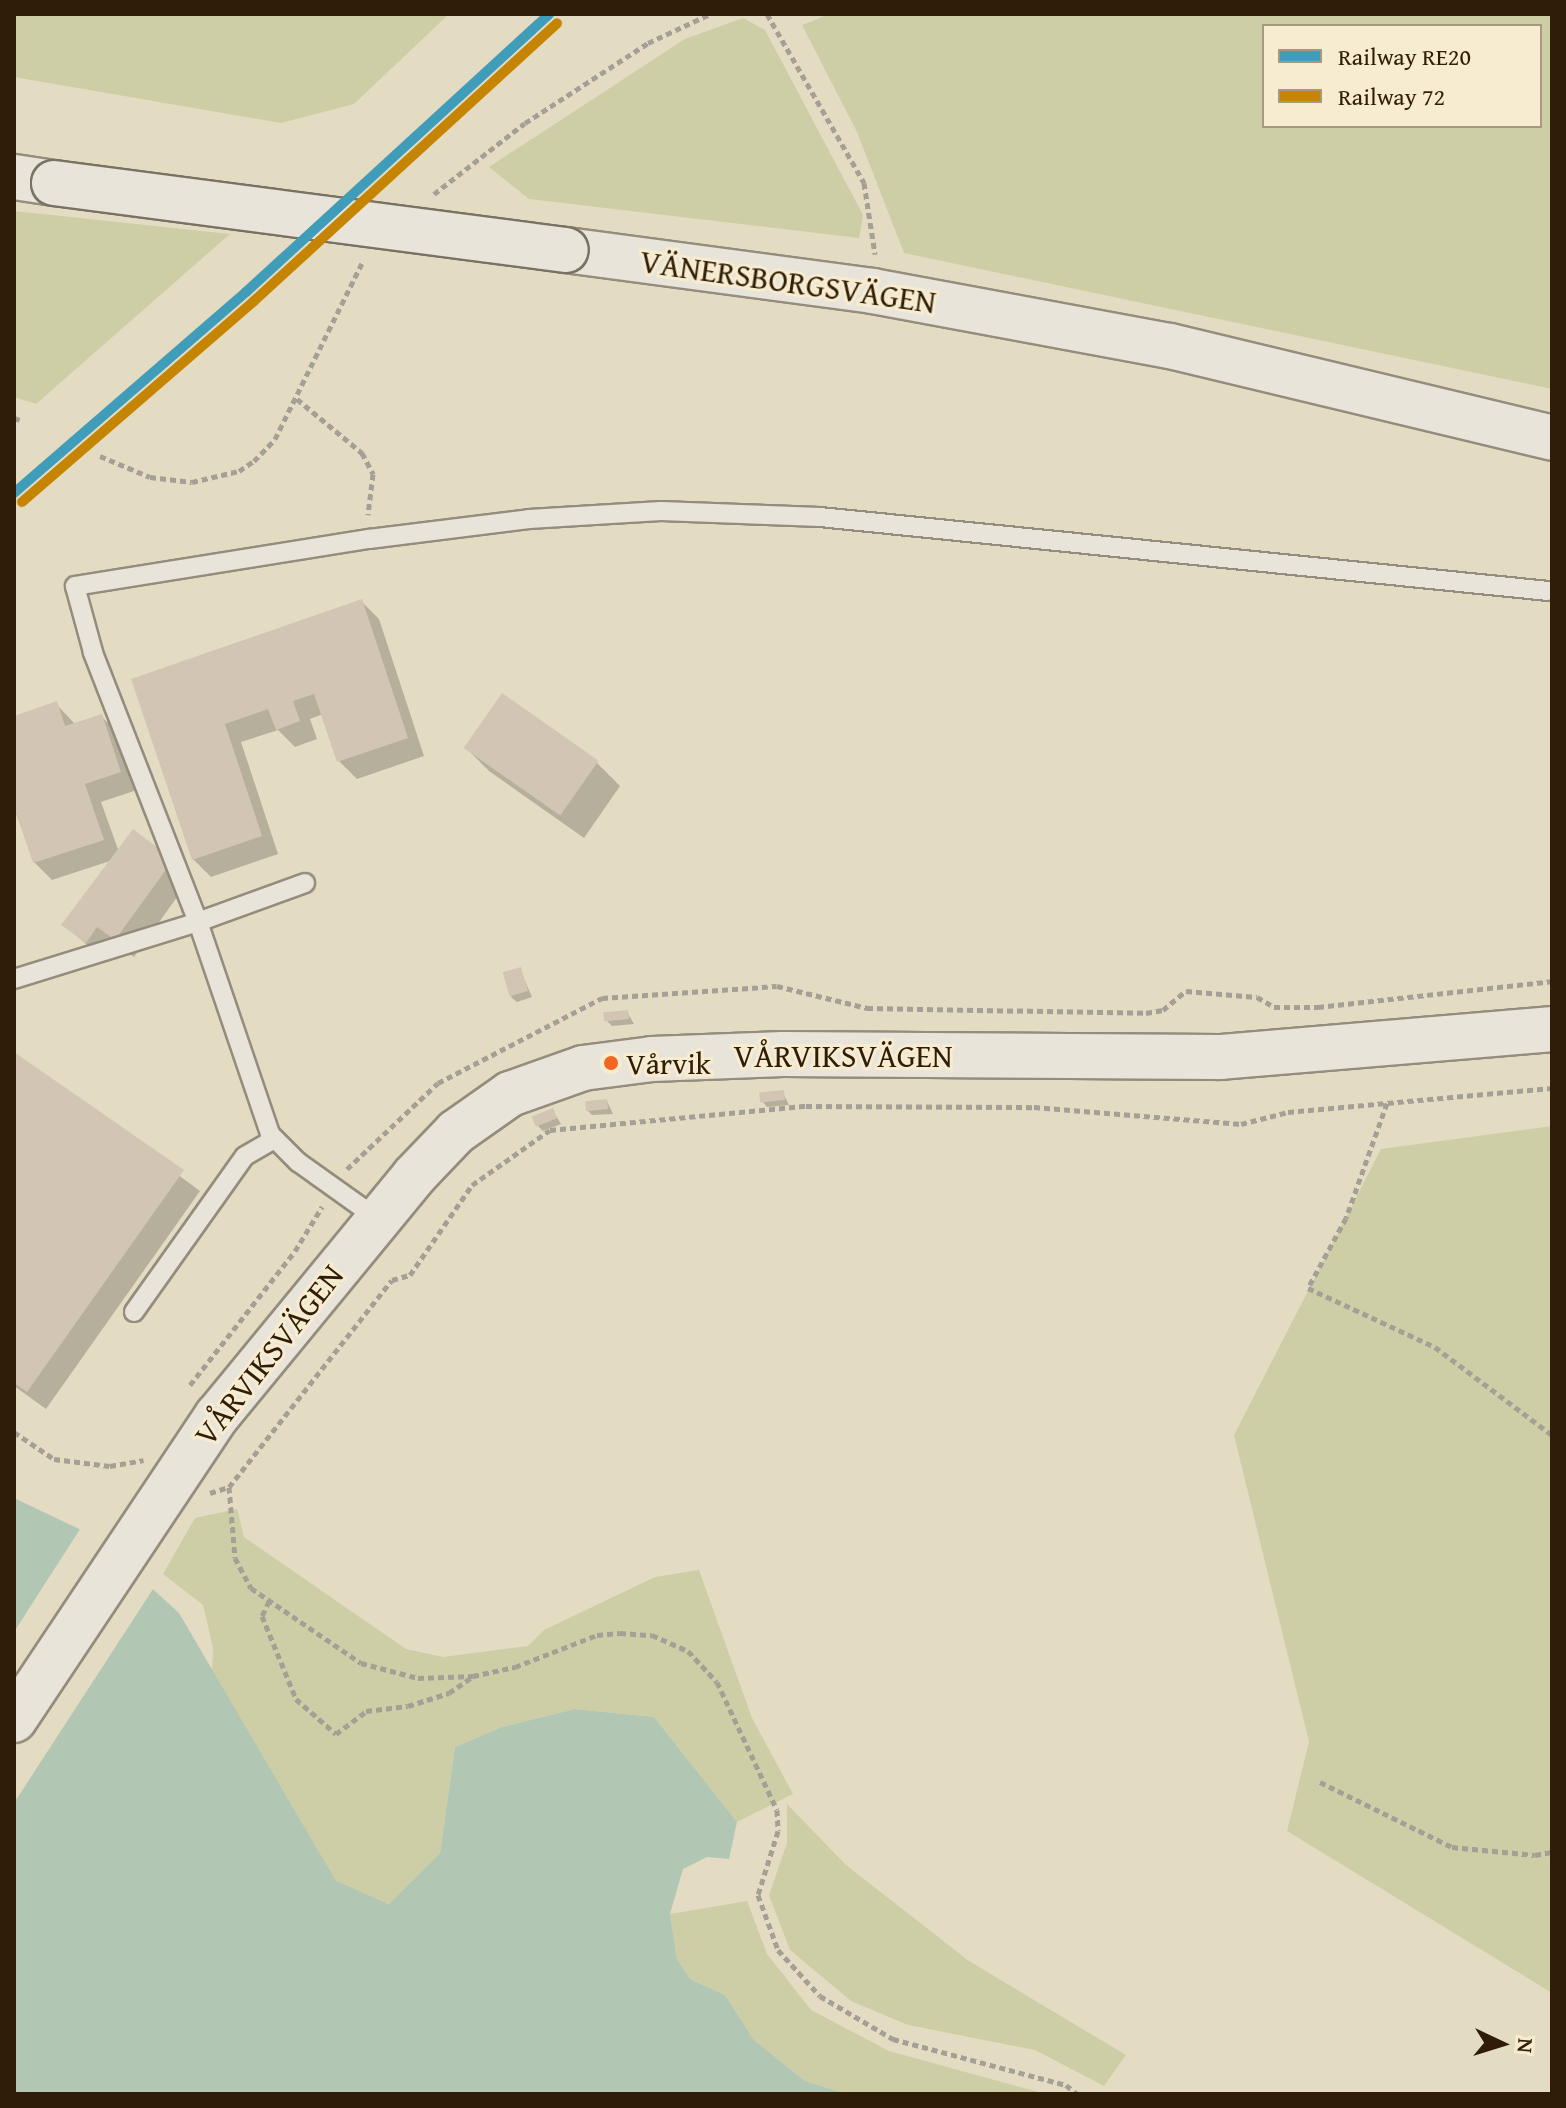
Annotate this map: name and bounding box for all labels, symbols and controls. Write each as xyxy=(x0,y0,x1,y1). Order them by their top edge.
legend xyxy=(1262,24,1542,128)
text: Railway RE20 xyxy=(1338,39,1471,74)
text: Railway 72 xyxy=(1338,79,1445,114)
street label: VÄNERSBORGSVÄGEN xyxy=(638,242,938,322)
street label: VÅRVIKSVÄGEN xyxy=(733,1037,953,1075)
place label: Vårvik xyxy=(626,1045,711,1081)
marker: Vårvik xyxy=(603,1055,619,1071)
street label: VÅRVIKSVÄGEN xyxy=(186,1257,352,1453)
north arrow xyxy=(1462,2004,1542,2084)
text: N xyxy=(1509,2037,1542,2054)

